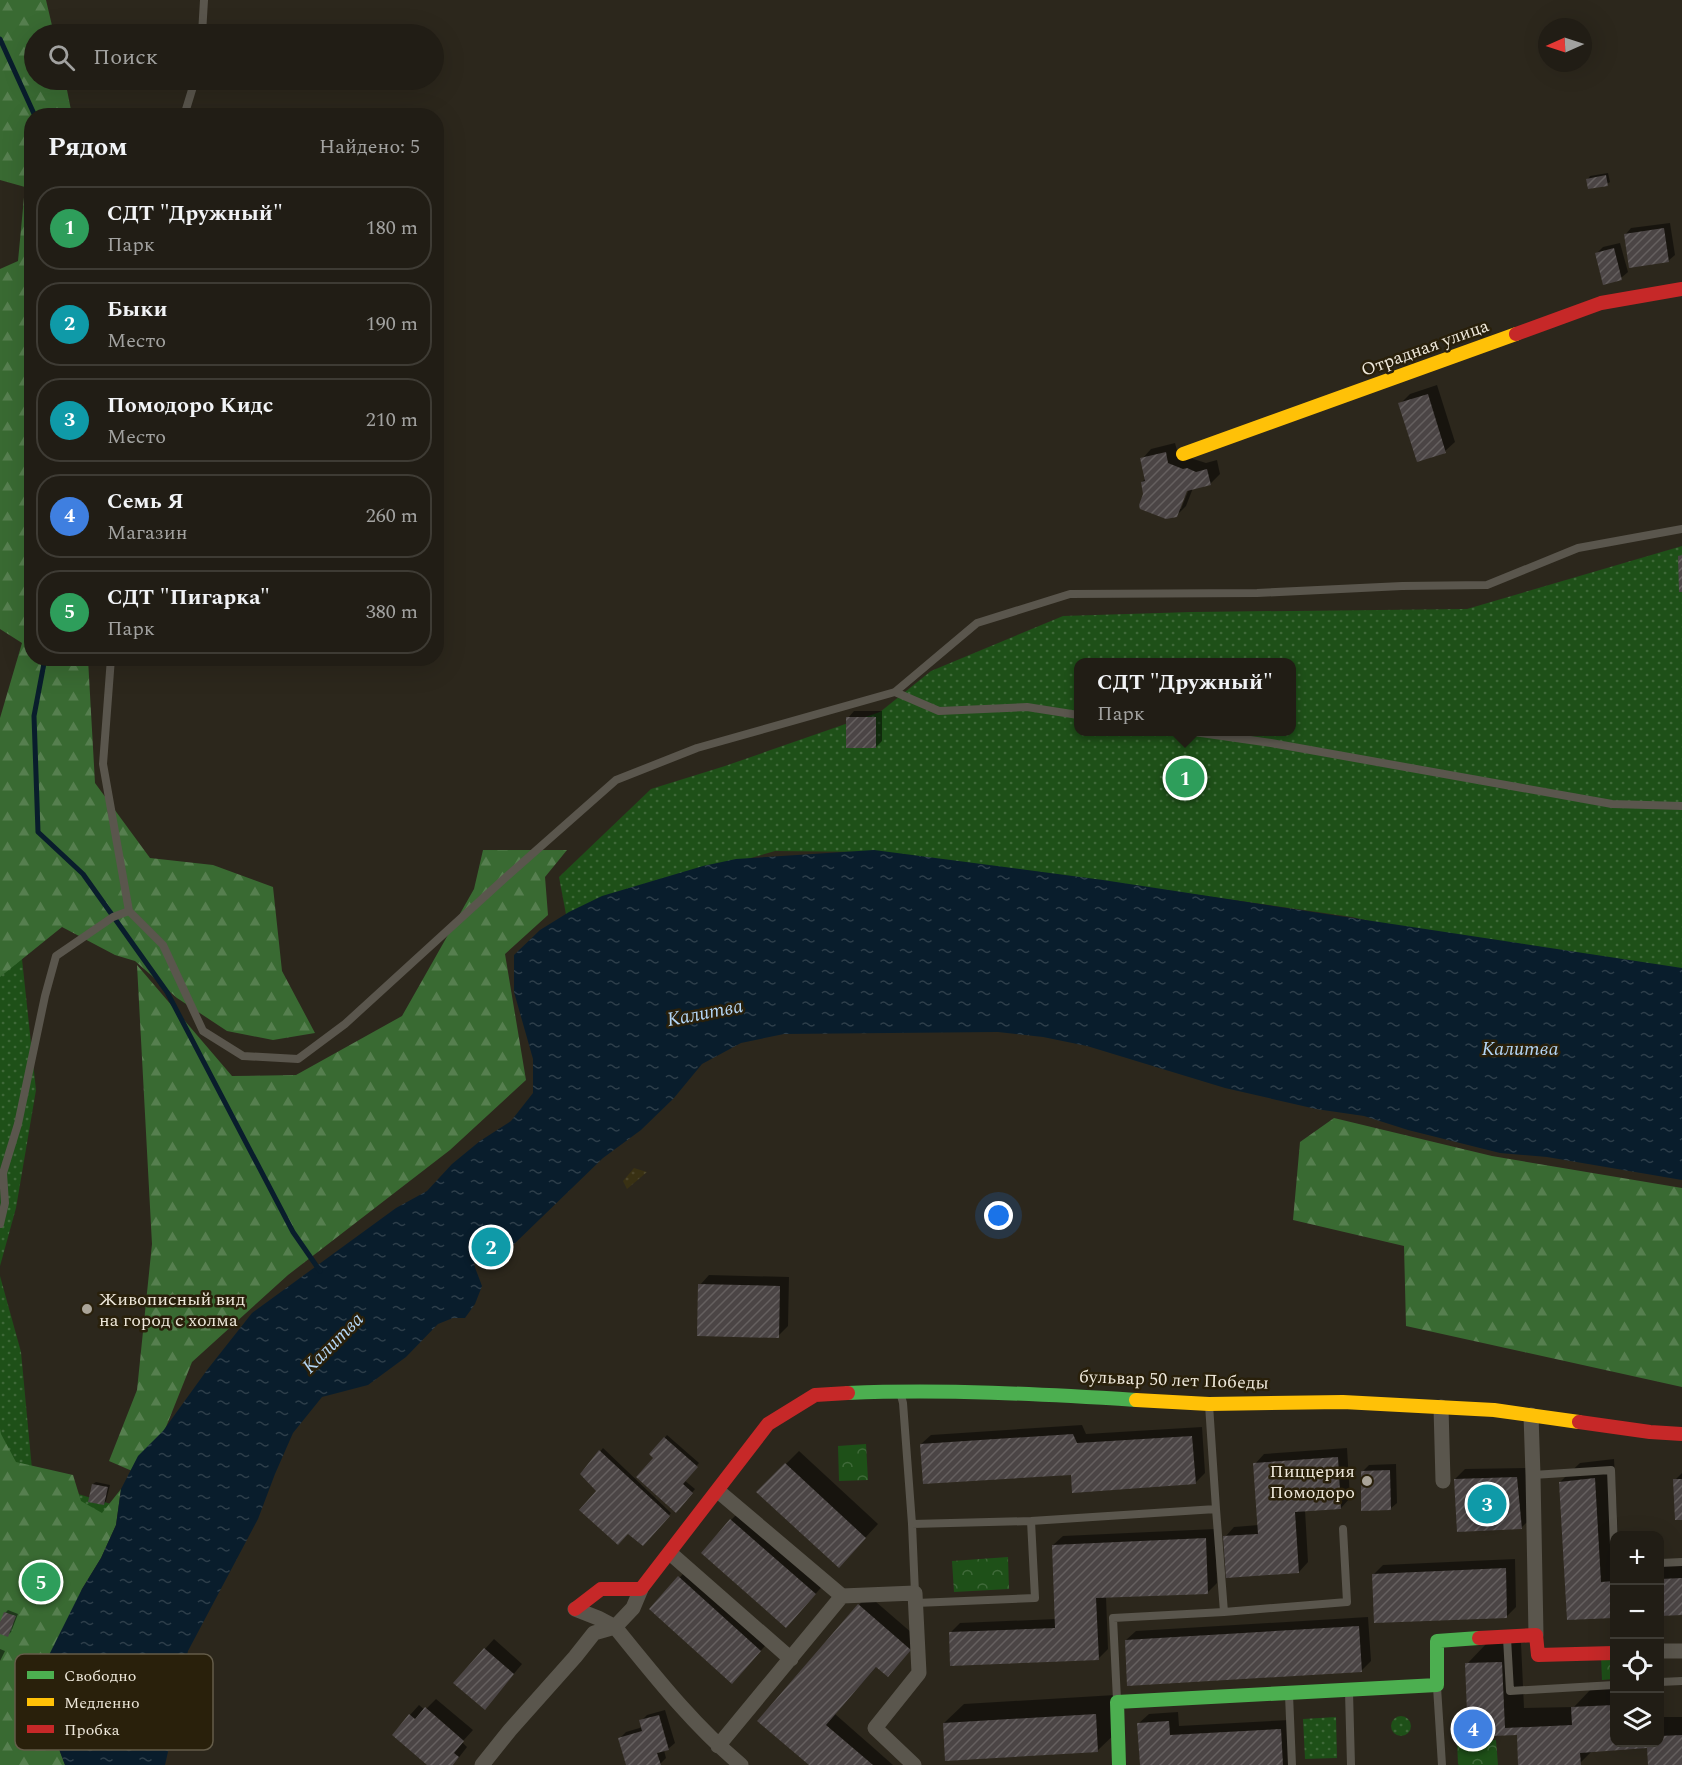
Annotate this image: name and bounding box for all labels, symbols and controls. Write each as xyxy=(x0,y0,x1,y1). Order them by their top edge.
north arrow xyxy=(1538,18,1592,72)
search box xyxy=(24,24,444,90)
icon: search xyxy=(45,41,78,74)
text: Поиск xyxy=(93,41,158,74)
text: Рядом xyxy=(48,127,128,167)
text: Найдено: 5 xyxy=(319,132,420,162)
text: СДТ "Дружный" xyxy=(107,197,283,230)
text: 1 xyxy=(64,213,75,243)
text: 180 m xyxy=(366,213,418,243)
text: Парк xyxy=(107,230,155,260)
text: Быки xyxy=(107,293,168,326)
text: 2 xyxy=(64,309,75,339)
text: 190 m xyxy=(366,309,418,339)
street label: Отрадная улица xyxy=(1357,312,1493,384)
text: Место xyxy=(107,326,166,356)
text: Помодоро Кидс xyxy=(107,389,273,422)
text: 3 xyxy=(64,405,75,435)
text: 210 m xyxy=(366,405,418,435)
text: Место xyxy=(107,422,166,452)
text: Семь Я xyxy=(107,485,184,518)
text: 4 xyxy=(64,501,75,531)
text: 260 m xyxy=(366,501,418,531)
text: Магазин xyxy=(107,518,188,548)
text: СДТ "Пигарка" xyxy=(107,581,270,614)
text: 5 xyxy=(64,597,75,627)
text: 380 m xyxy=(366,597,418,627)
text: Парк xyxy=(107,614,155,644)
popup xyxy=(1074,658,1296,736)
text: СДТ "Дружный" xyxy=(1097,666,1273,699)
text: Парк xyxy=(1097,699,1145,729)
pin: 1 xyxy=(1166,756,1204,800)
water label: Калитва xyxy=(664,991,746,1035)
water label: Калитва xyxy=(1481,1034,1559,1064)
your location xyxy=(984,1201,1013,1230)
pin: 2 xyxy=(472,1224,510,1270)
place label: Живописный вид на город с холма xyxy=(99,1286,245,1334)
marker: Живописный вид на город с холма xyxy=(80,1302,94,1316)
water label: Калитва xyxy=(295,1305,371,1381)
street label: бульвар 50 лет Победы xyxy=(1079,1363,1269,1397)
place label: Пиццерия Помодоро xyxy=(1269,1458,1355,1506)
marker: Пиццерия Помодоро xyxy=(1360,1474,1374,1488)
pin: 3 xyxy=(1468,1482,1506,1526)
map controls xyxy=(1610,1531,1664,1747)
button: + xyxy=(1610,1531,1664,1585)
pin: 5 xyxy=(22,1560,60,1604)
button: − xyxy=(1610,1585,1664,1639)
button: locate xyxy=(1610,1639,1664,1693)
legend xyxy=(15,1654,213,1750)
text: Свободно xyxy=(64,1664,136,1688)
text: Медленно xyxy=(64,1691,140,1715)
button: layers xyxy=(1610,1693,1664,1747)
pin: 4 xyxy=(1454,1706,1492,1752)
text: Пробка xyxy=(64,1718,120,1742)

